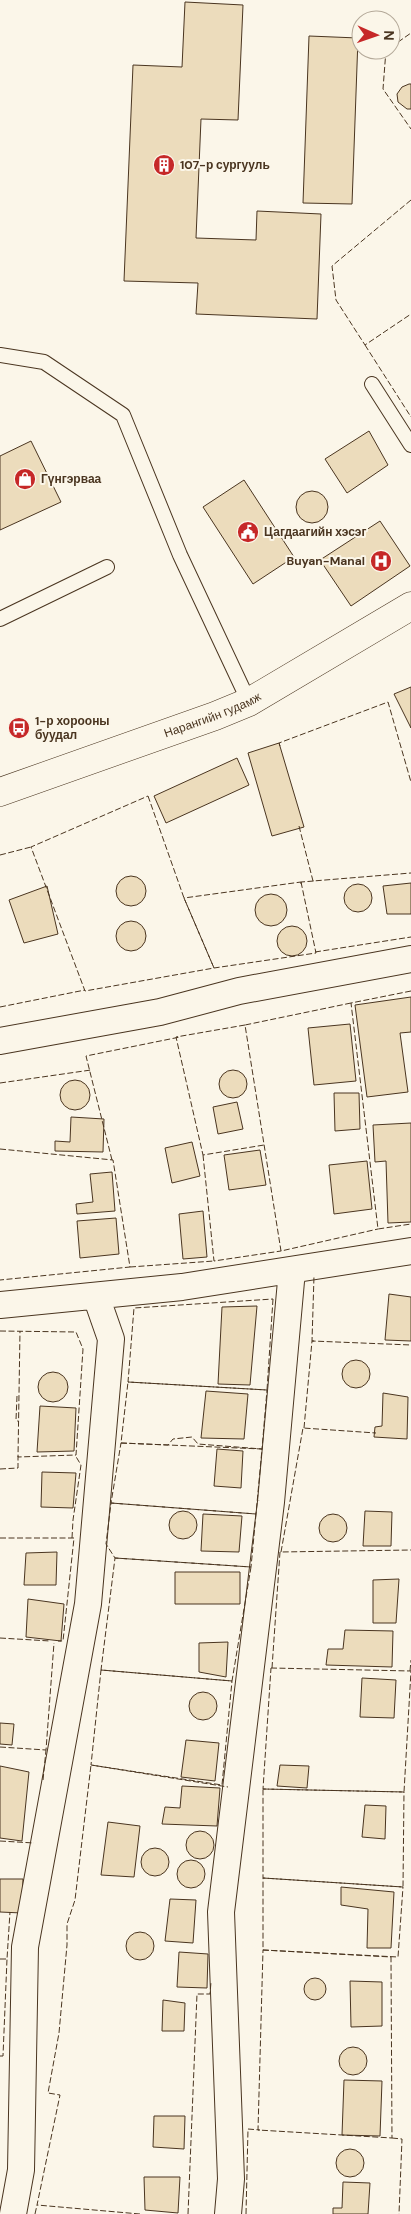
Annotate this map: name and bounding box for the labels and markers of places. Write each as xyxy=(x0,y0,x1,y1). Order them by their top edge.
building icon: 107-р сургууль xyxy=(152,153,176,177)
place label: 107-р сургууль xyxy=(180,157,270,173)
shop icon: Гүнгэрваа xyxy=(13,467,37,491)
place label: Гүнгэрваа xyxy=(41,471,102,487)
public building icon: Цагдаагийн хэсэг xyxy=(236,520,260,544)
place label: Цагдаагийн хэсэг xyxy=(264,524,367,540)
hospital icon: Buyan-Manal xyxy=(369,549,393,573)
place label: Buyan-Manal xyxy=(287,553,365,569)
place label: 1-р хорооны буудал xyxy=(35,713,110,743)
bus stop icon: 1-р хорооны буудал xyxy=(7,716,31,740)

